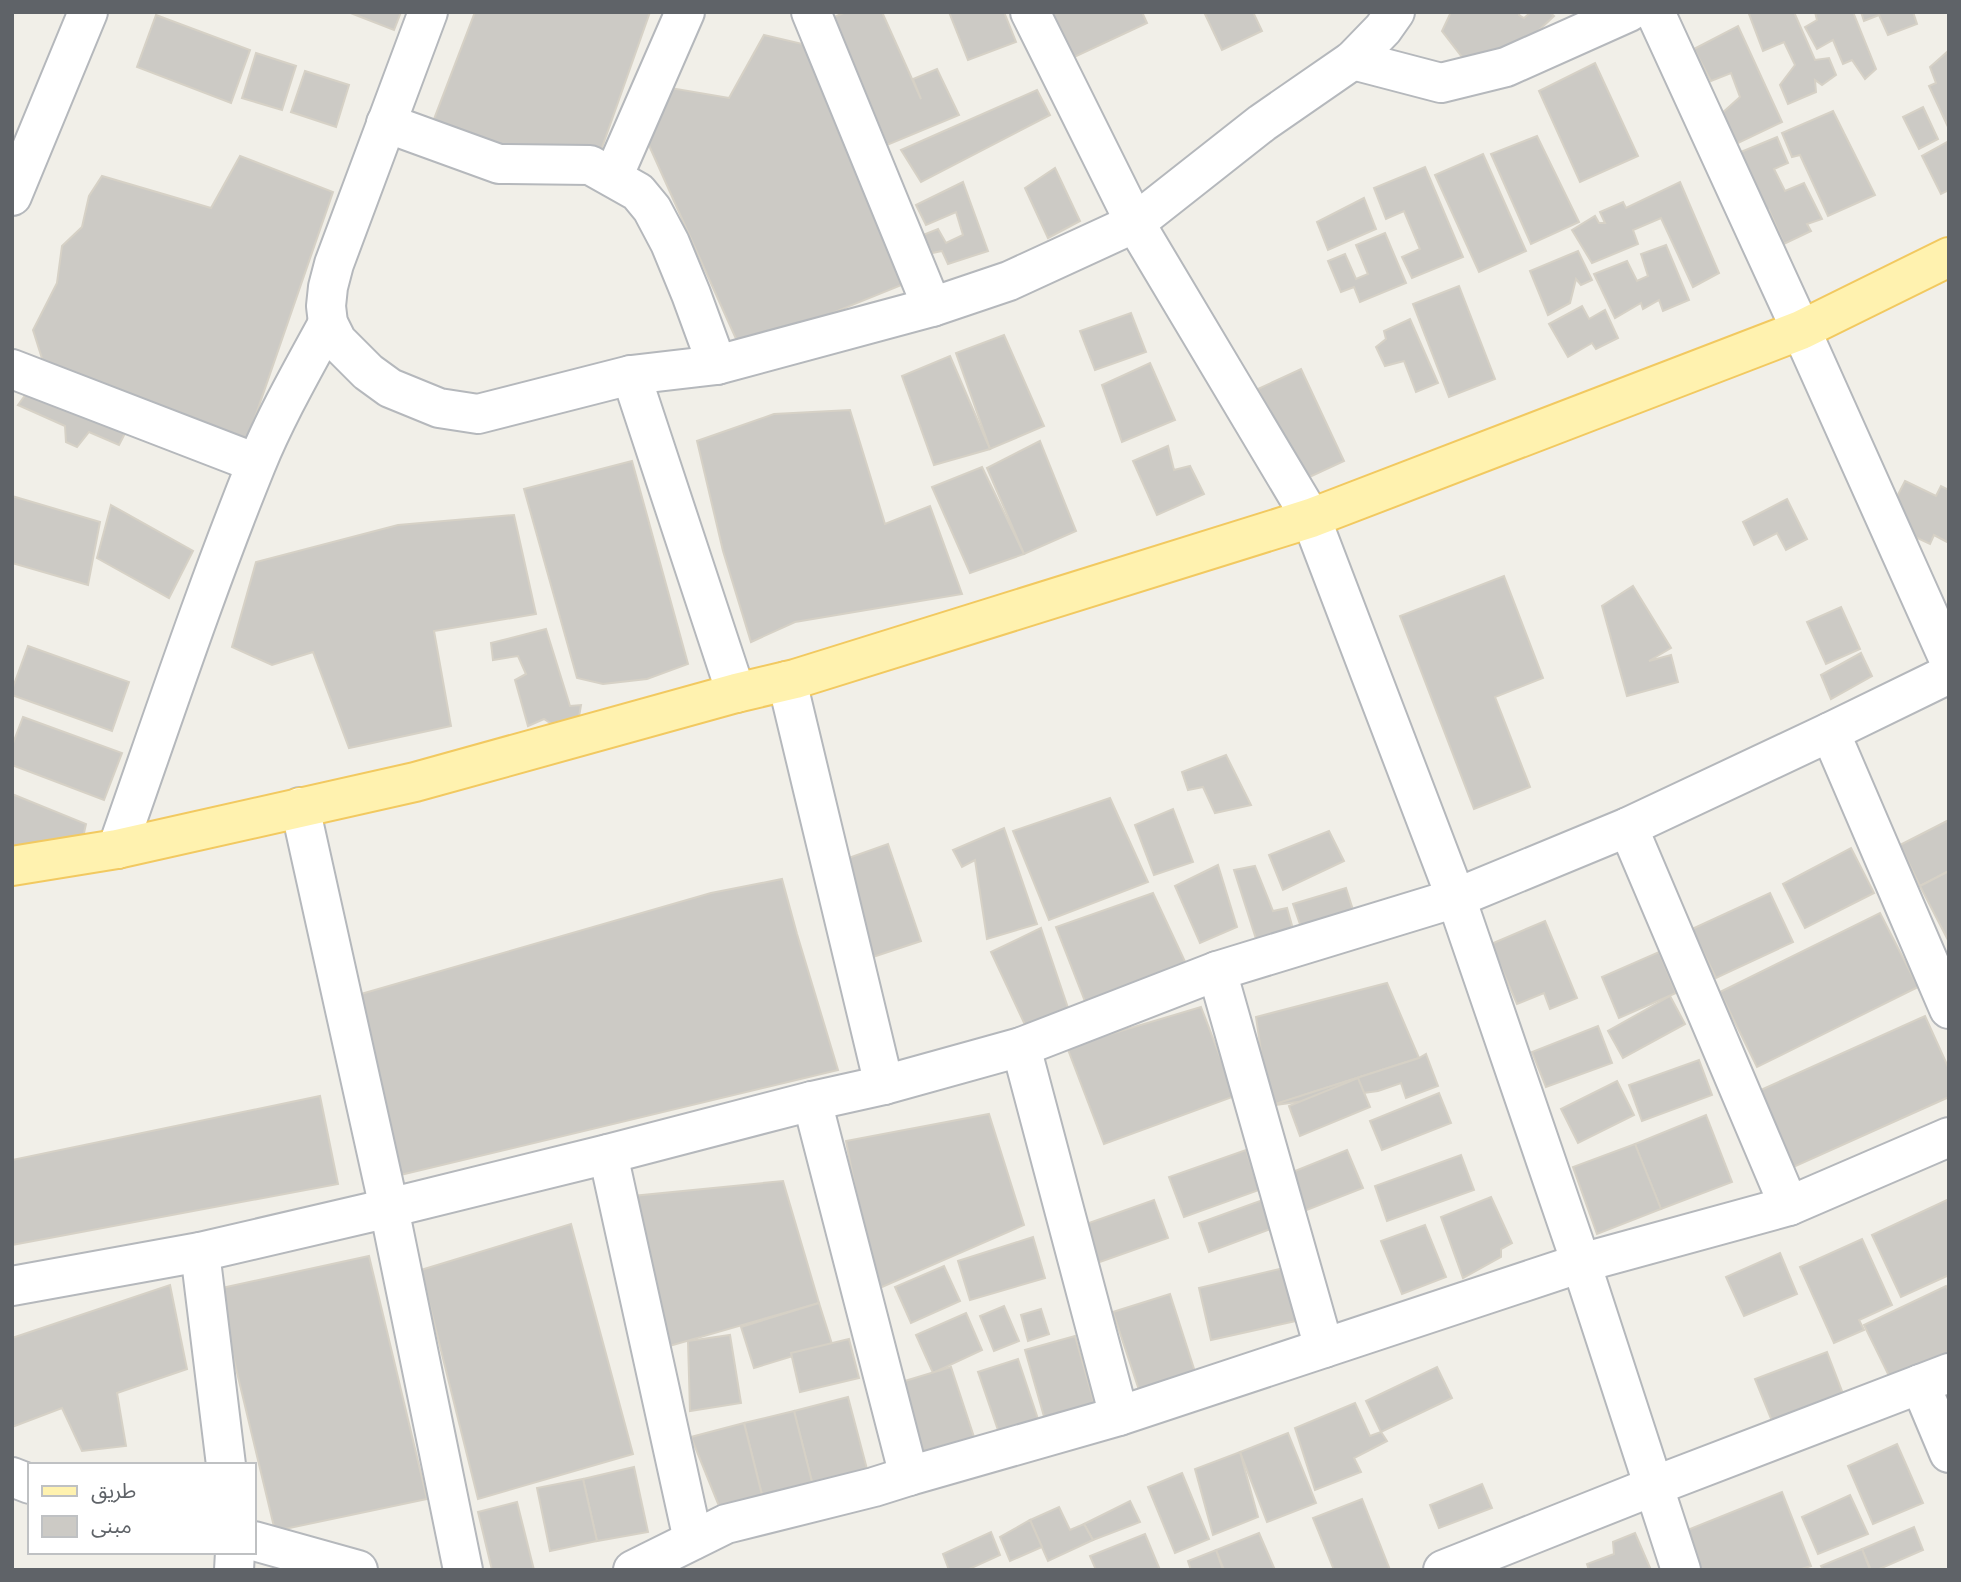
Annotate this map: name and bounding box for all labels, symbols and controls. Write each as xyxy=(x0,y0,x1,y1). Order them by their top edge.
legend xyxy=(28,1463,256,1554)
text: طريق xyxy=(91,1479,136,1504)
text: مبنى xyxy=(91,1514,132,1538)

